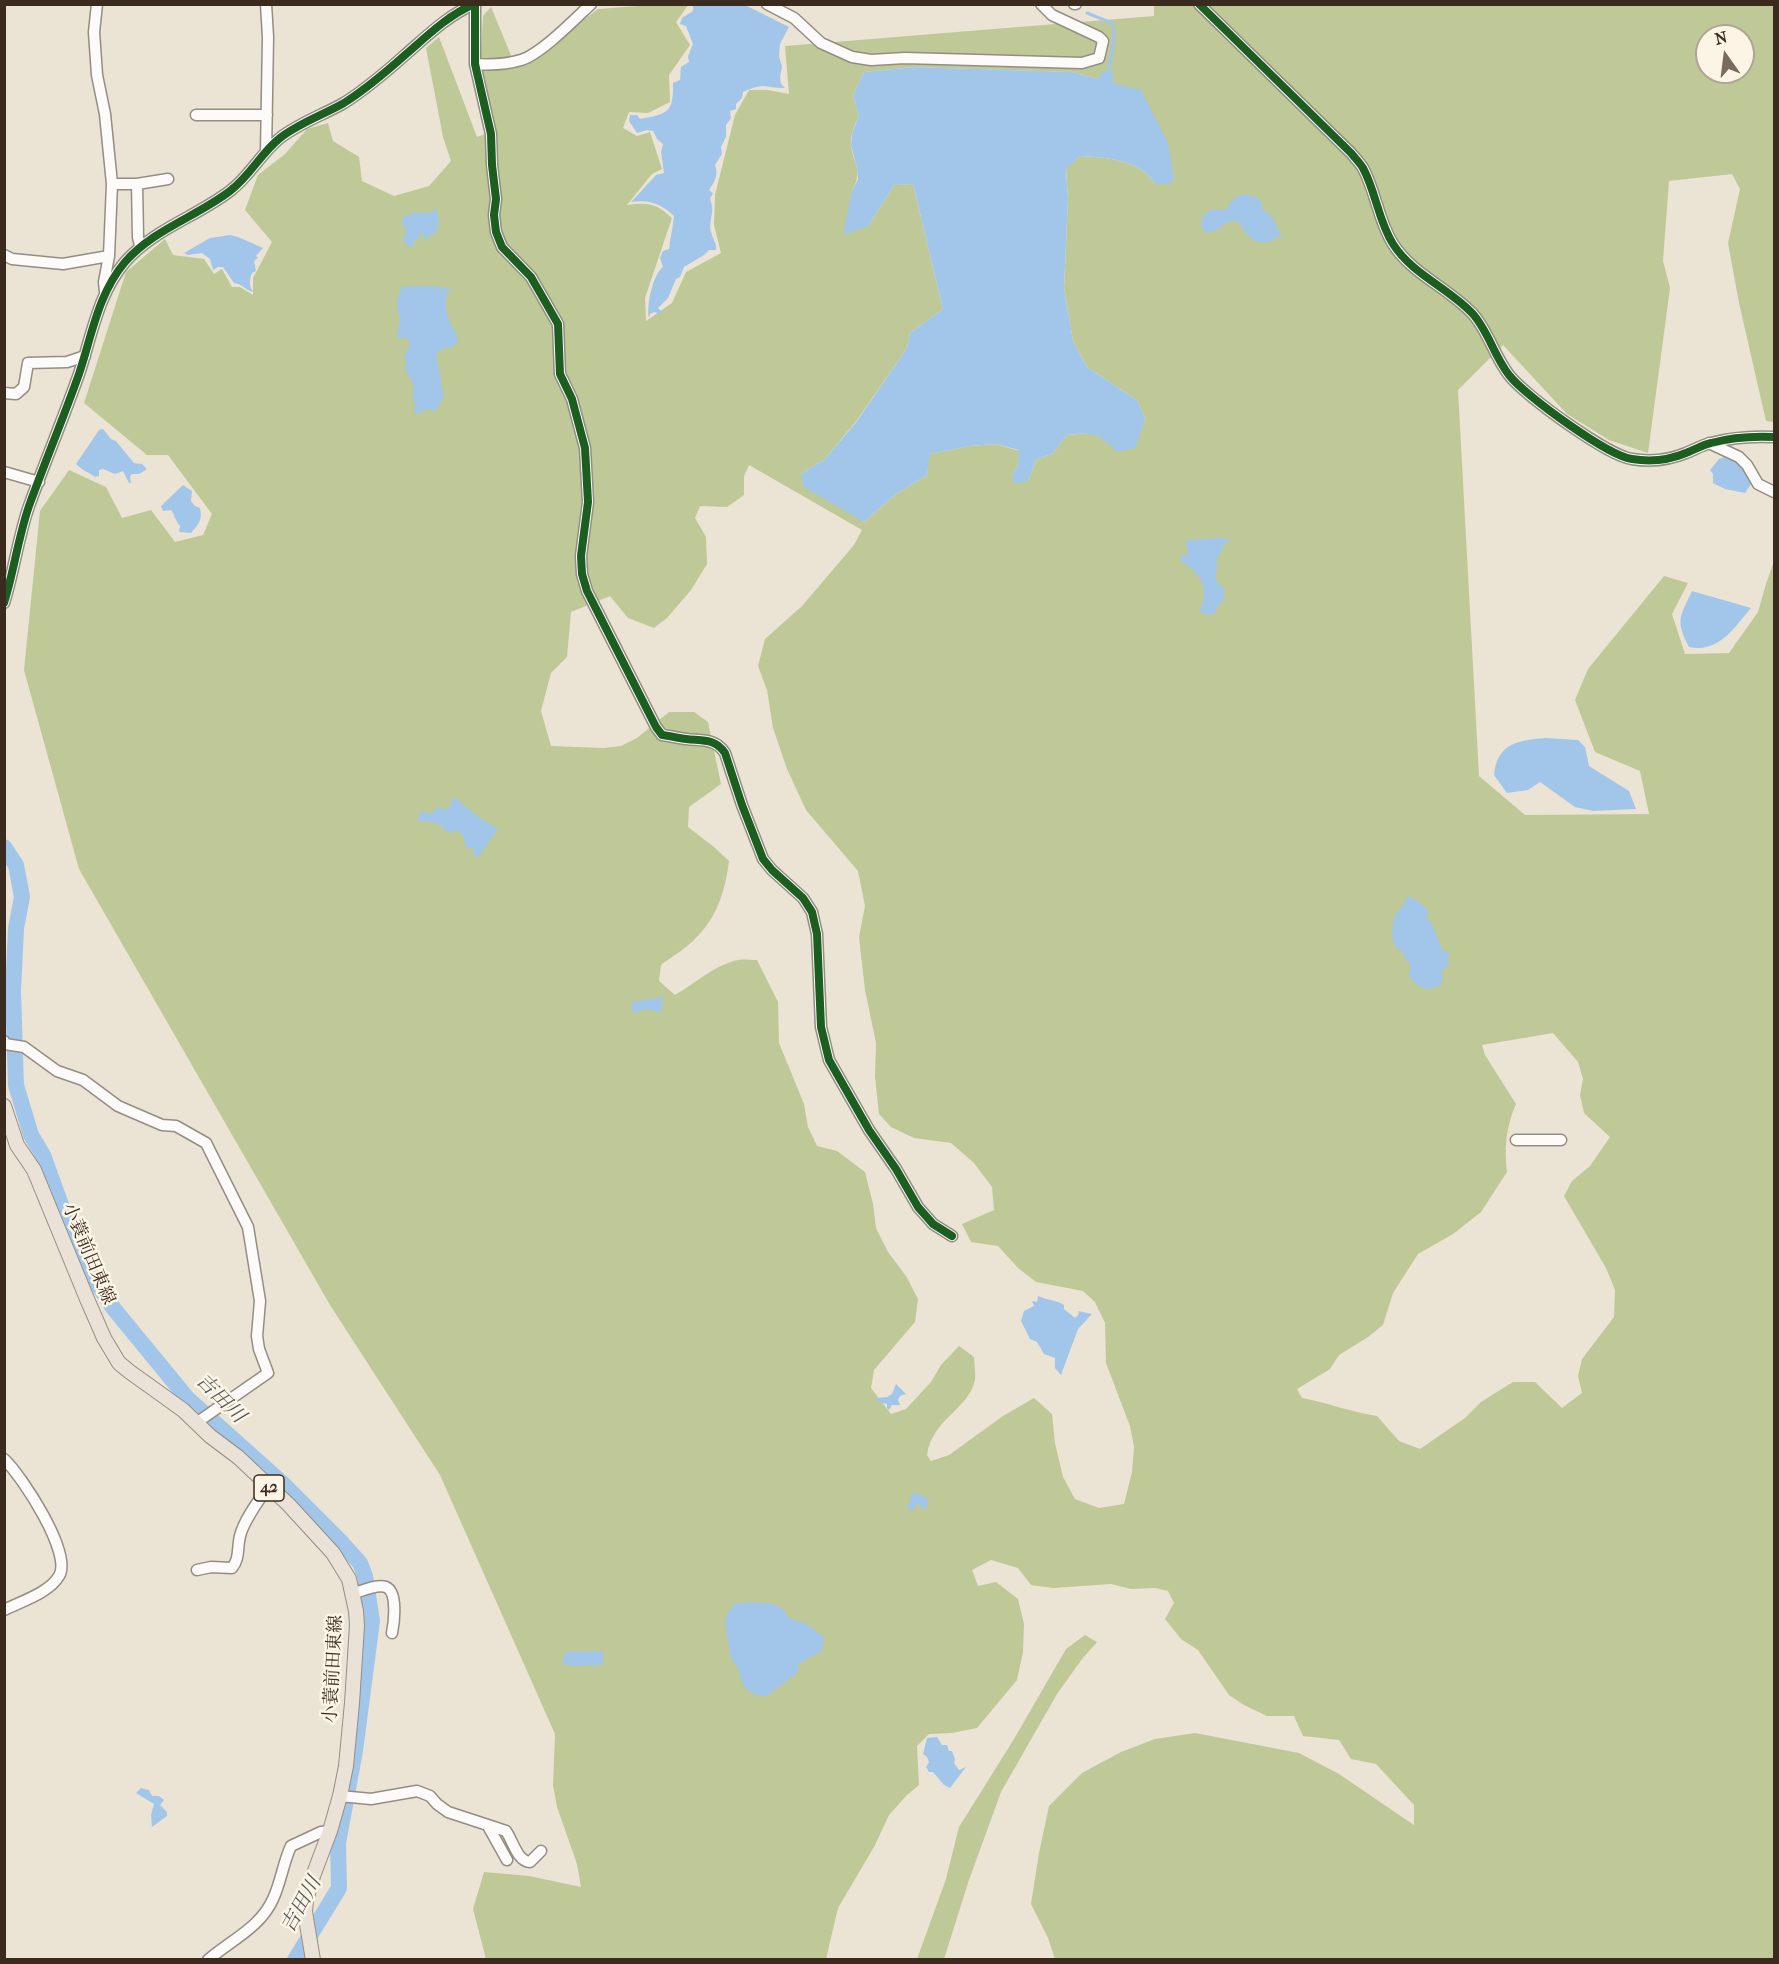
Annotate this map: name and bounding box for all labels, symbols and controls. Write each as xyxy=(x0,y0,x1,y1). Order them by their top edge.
north arrow xyxy=(1695,24,1755,84)
text: N xyxy=(1713,27,1729,49)
street label: 小蓑前田東線 xyxy=(57,1200,119,1308)
water label: 吉田川 xyxy=(190,1369,250,1429)
road number: 42 xyxy=(254,1475,284,1501)
street label: 小蓑前田東線 xyxy=(320,1615,348,1723)
water label: 吉田川 xyxy=(277,1873,327,1937)

